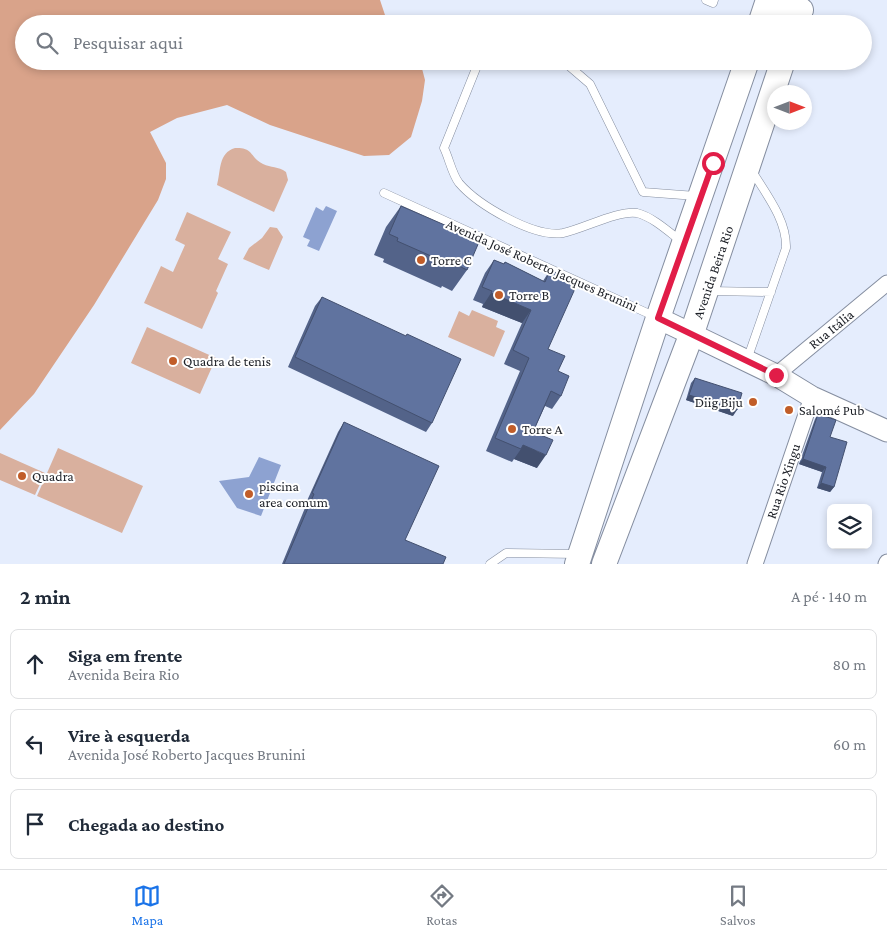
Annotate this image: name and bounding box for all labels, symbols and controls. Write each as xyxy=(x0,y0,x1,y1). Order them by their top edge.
search box xyxy=(15,15,872,70)
icon: search xyxy=(33,29,61,57)
text: Pesquisar aqui xyxy=(73,32,183,53)
north arrow xyxy=(767,85,812,130)
route start xyxy=(702,152,725,175)
street label: Avenida José Roberto Jacques Brunini xyxy=(444,215,640,315)
street label: Avenida Beira Rio xyxy=(690,223,736,321)
place label: Torre C xyxy=(431,252,472,268)
marker: Torre C xyxy=(415,254,427,266)
place label: Torre B xyxy=(509,287,549,303)
marker: Torre B xyxy=(493,289,505,301)
street label: Rua Itália xyxy=(805,306,857,352)
place label: Quadra de tenis xyxy=(183,353,271,369)
marker: Quadra de tenis xyxy=(167,355,179,367)
route end xyxy=(765,364,788,387)
place label: Diig Biju xyxy=(695,394,744,411)
marker: Diig Biju xyxy=(747,396,759,408)
place label: Salomé Pub xyxy=(799,402,864,418)
marker: Salomé Pub xyxy=(783,404,795,416)
place label: Torre A xyxy=(522,421,562,437)
marker: Torre A xyxy=(506,423,518,435)
street label: Rua Rio Xingu xyxy=(763,441,804,521)
place label: Quadra xyxy=(32,468,74,484)
marker: Quadra xyxy=(16,470,28,482)
place label: piscina area comum xyxy=(259,478,328,510)
marker: piscina area comum xyxy=(243,488,255,500)
map controls xyxy=(827,504,872,549)
button: layers xyxy=(827,504,872,549)
text: 2 min xyxy=(20,585,71,609)
text: A pé · 140 m xyxy=(791,588,867,605)
text: Siga em frente xyxy=(68,645,182,666)
icon: ahead xyxy=(21,650,49,678)
text: 80 m xyxy=(832,656,866,673)
text: Avenida Beira Rio xyxy=(68,666,179,683)
text: Vire à esquerda xyxy=(68,725,190,746)
icon: left xyxy=(21,730,49,758)
text: 60 m xyxy=(833,736,866,753)
text: Avenida José Roberto Jacques Brunini xyxy=(68,746,305,763)
icon: arrive xyxy=(21,810,49,838)
text: Chegada ao destino xyxy=(68,814,224,835)
tab: Mapa xyxy=(131,882,163,928)
tab: Rotas xyxy=(426,882,457,928)
tab: Salvos xyxy=(720,882,756,928)

